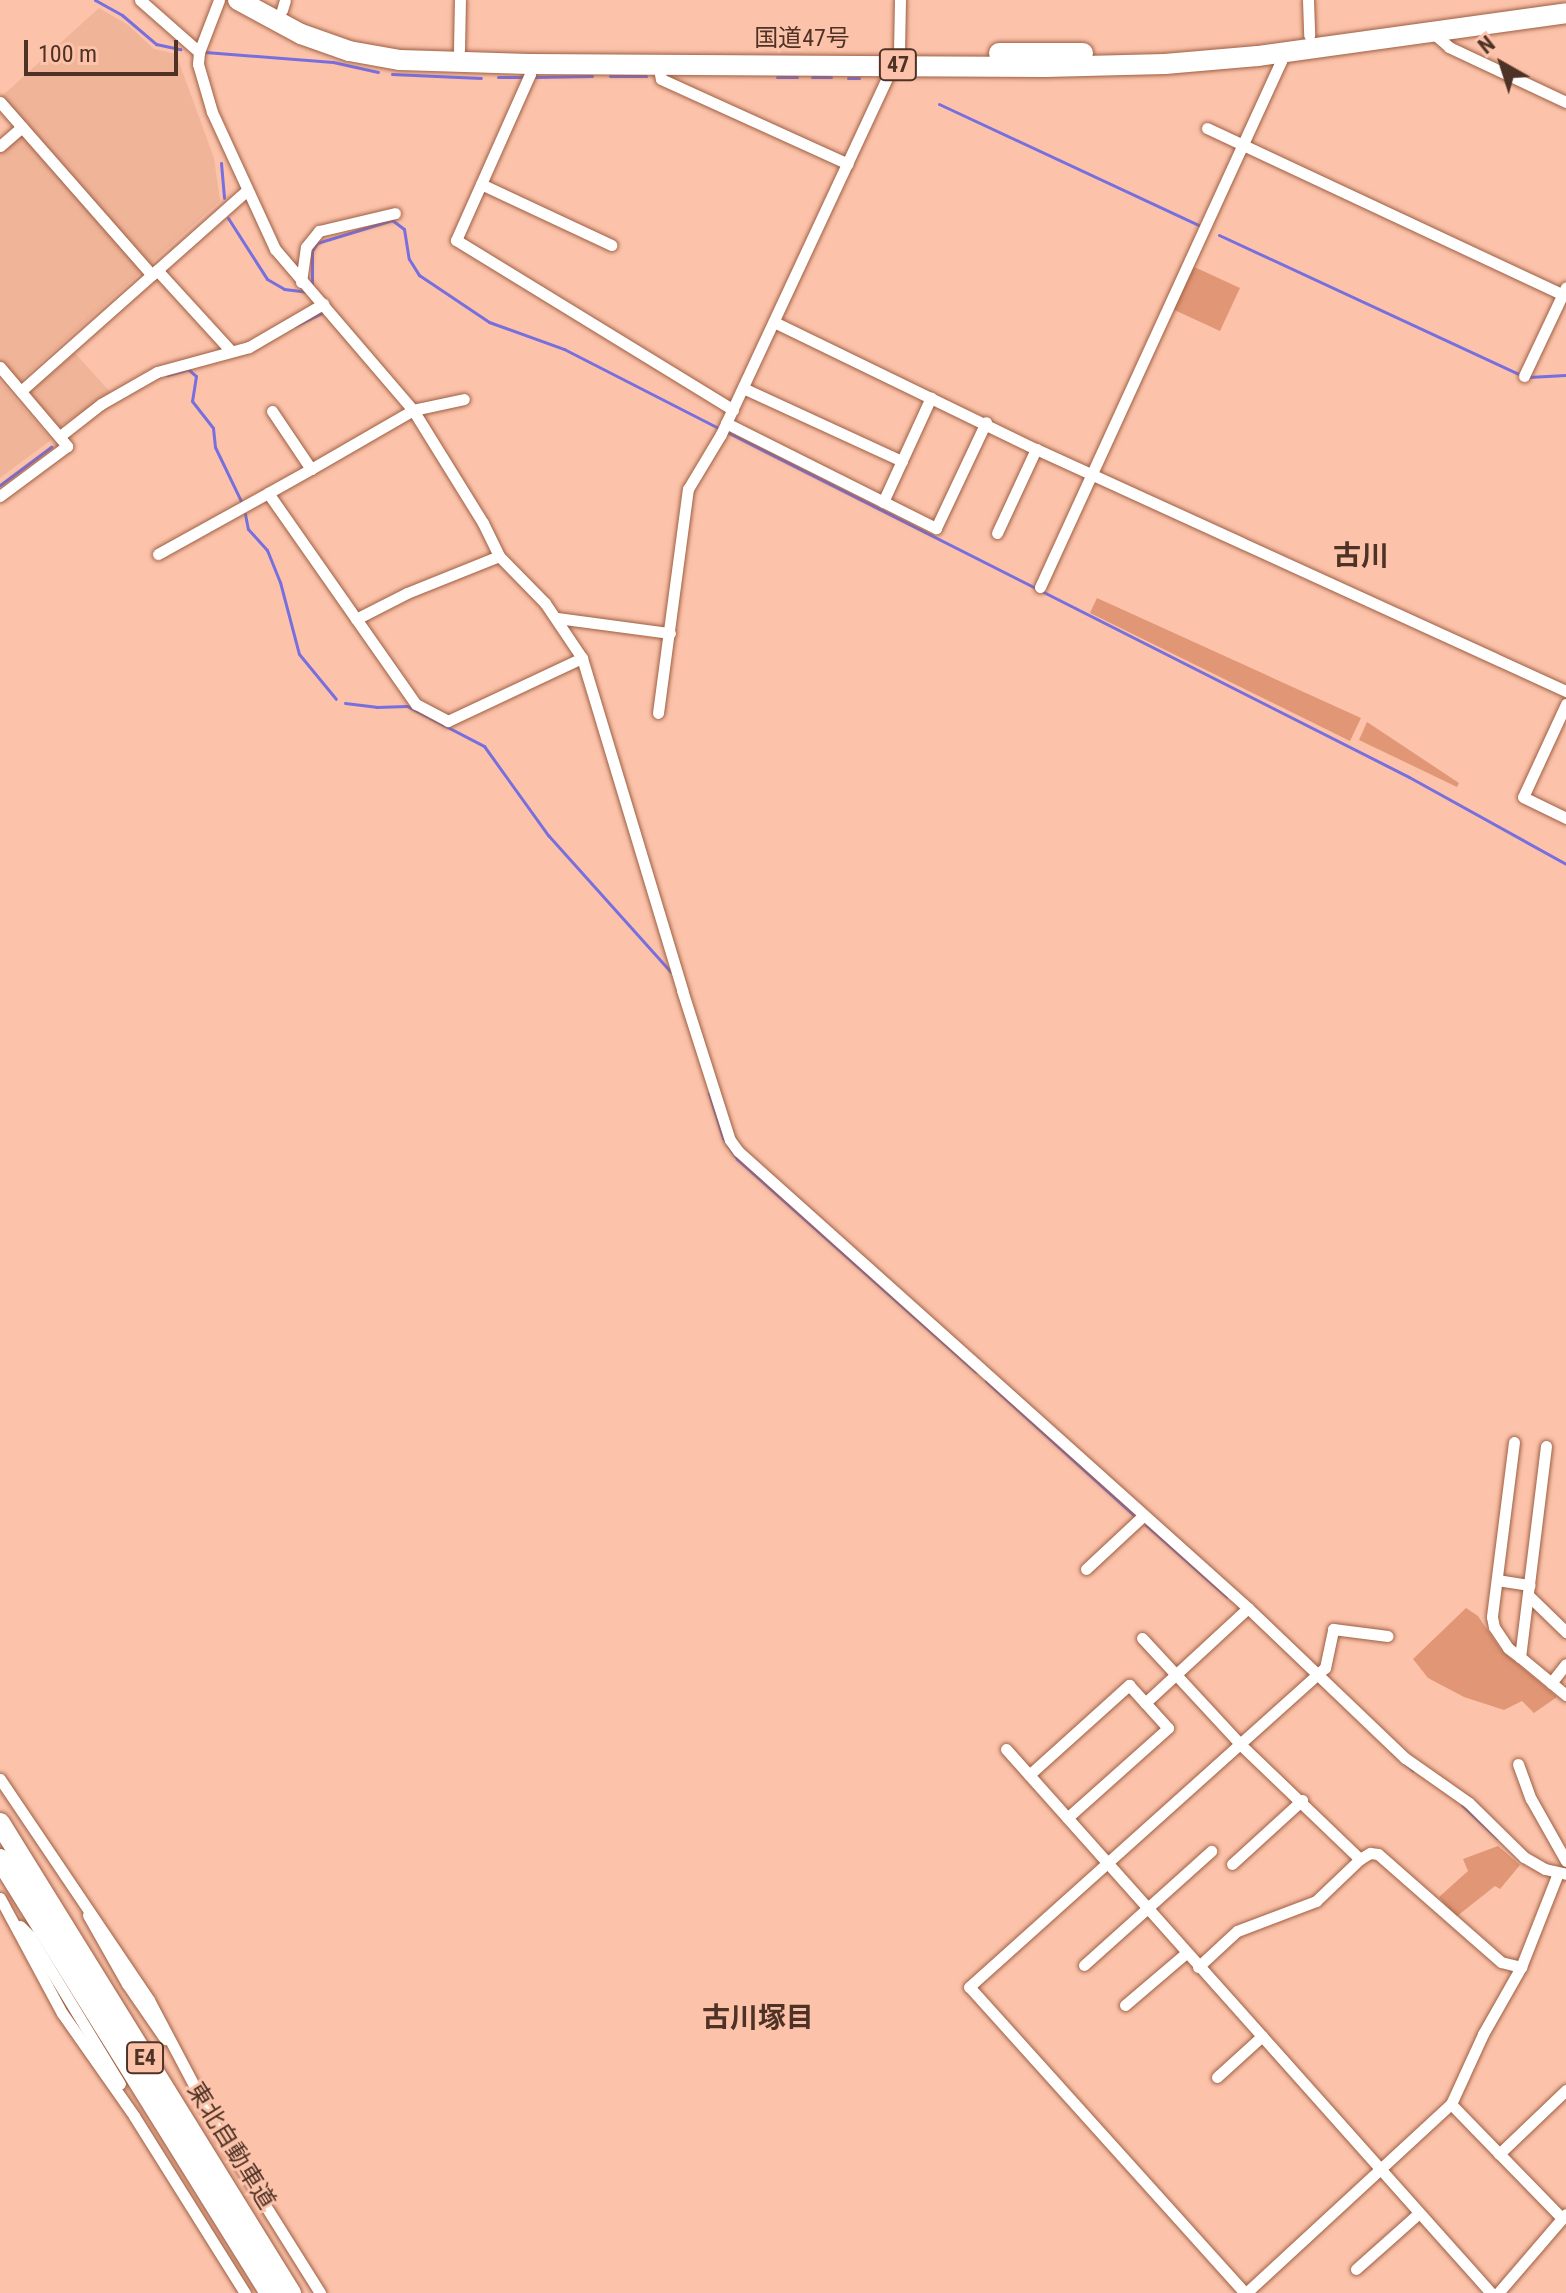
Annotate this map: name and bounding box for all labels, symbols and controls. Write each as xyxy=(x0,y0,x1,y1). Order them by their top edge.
scale bar xyxy=(28,24,182,74)
north arrow xyxy=(1462,24,1542,104)
street label: 国道47号 xyxy=(754,25,850,53)
text: N xyxy=(1473,31,1500,59)
text: 100 m xyxy=(38,40,97,68)
road number: 47 xyxy=(878,47,918,83)
district label: 古川 xyxy=(1333,539,1389,573)
district label: 古川塚目 xyxy=(702,2001,814,2035)
road number: E4 xyxy=(125,2040,165,2076)
street label: 東北自動車道 xyxy=(181,2077,281,2215)

